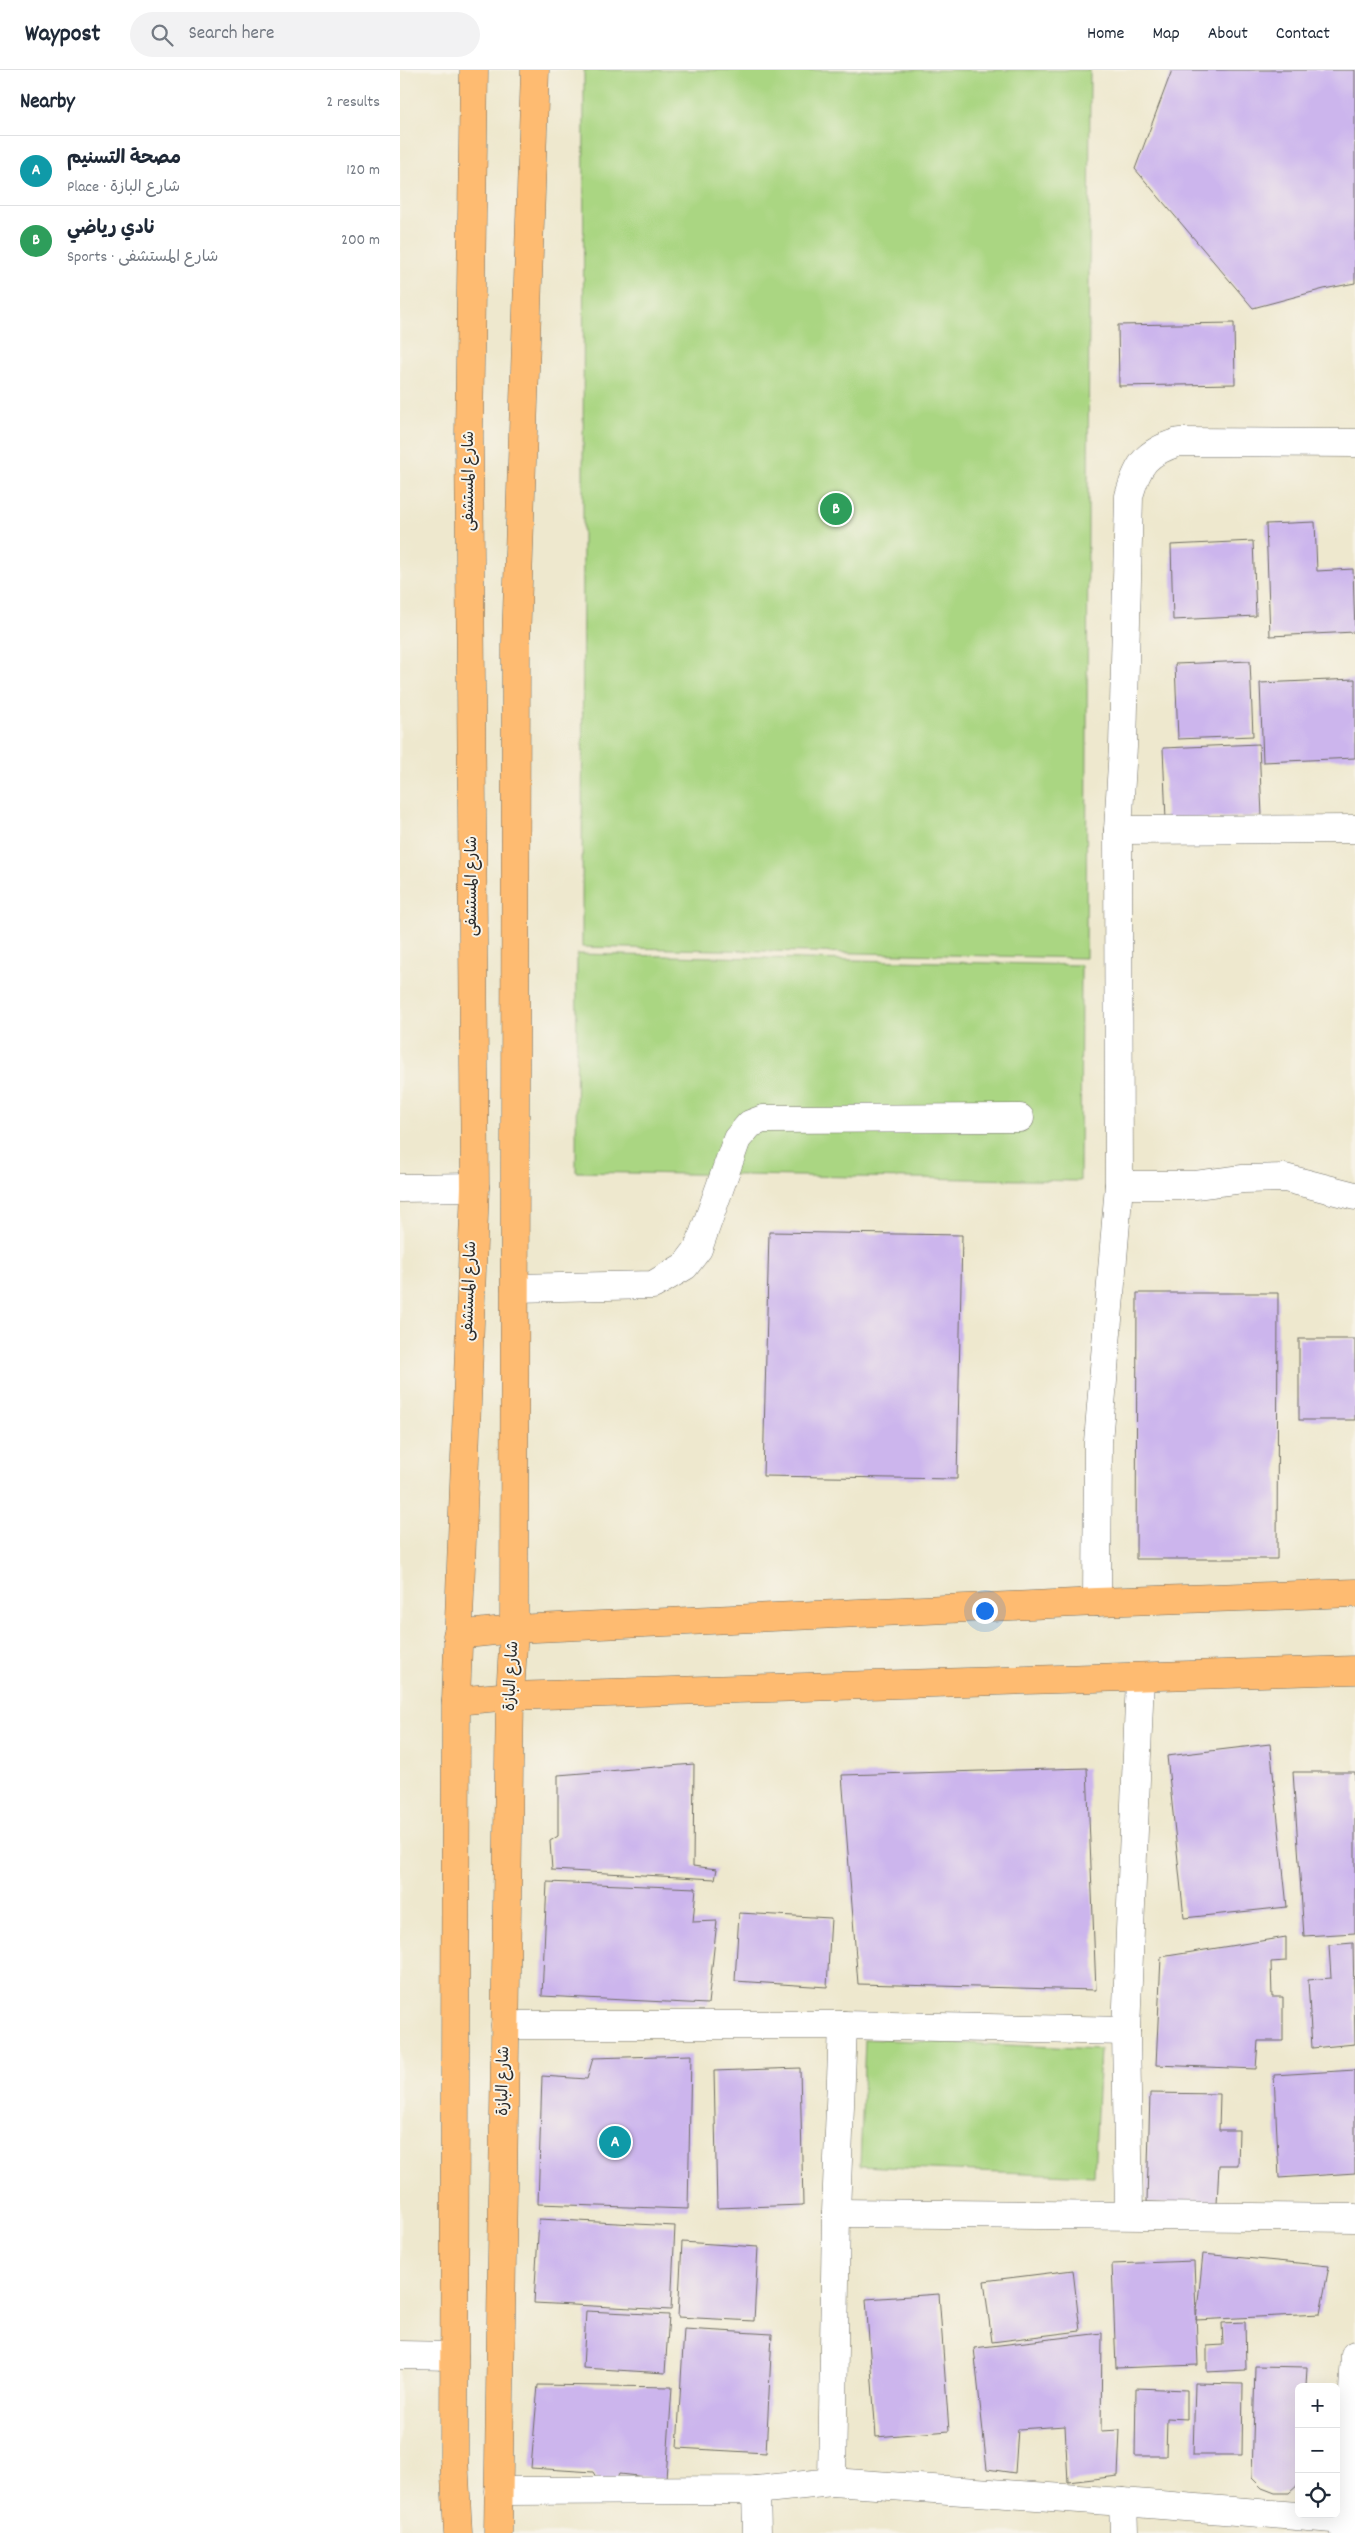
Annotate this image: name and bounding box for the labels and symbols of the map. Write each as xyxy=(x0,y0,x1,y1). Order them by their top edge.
street label: شارع المستشفى xyxy=(458,431,481,531)
pin: B xyxy=(820,490,852,528)
street label: شارع المستشفى xyxy=(461,836,484,936)
street label: شارع المستشفى xyxy=(457,1240,483,1342)
your location xyxy=(972,1598,998,1624)
street label: شارع البازة xyxy=(499,1640,525,1712)
street label: شارع البازة xyxy=(492,2046,516,2116)
pin: A xyxy=(599,2123,631,2161)

